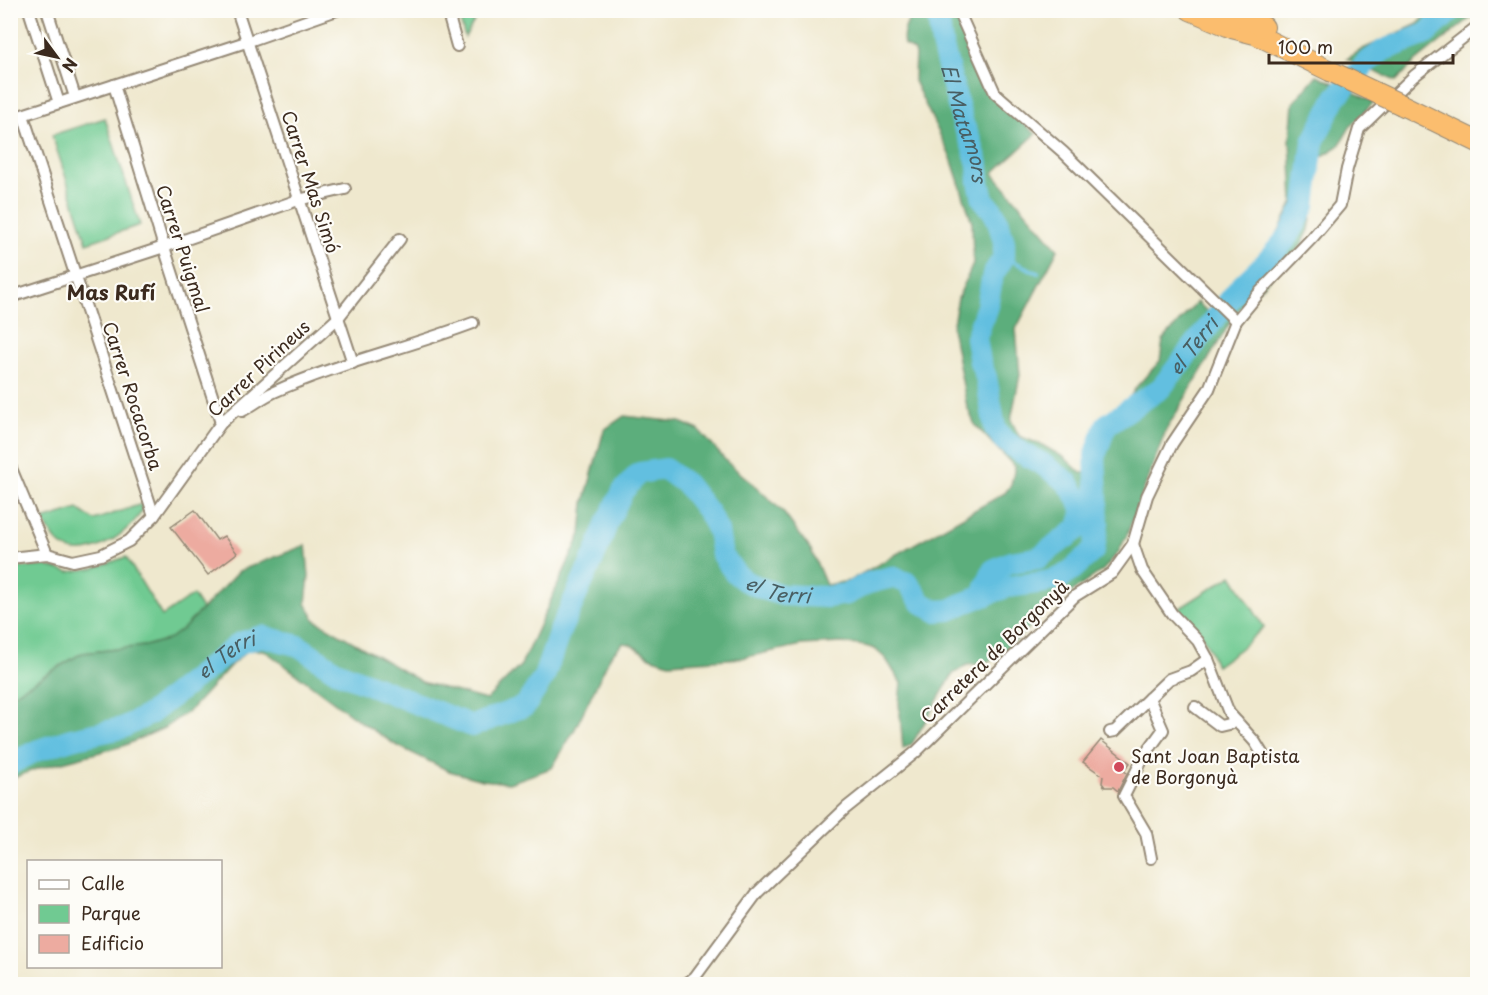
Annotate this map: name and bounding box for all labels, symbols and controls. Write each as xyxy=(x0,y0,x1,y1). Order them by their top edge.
north arrow xyxy=(27,27,87,87)
scale bar xyxy=(1269,27,1454,65)
text: 100 m xyxy=(1278,33,1333,60)
text: N xyxy=(57,54,84,78)
water label: El Matamors xyxy=(934,61,995,185)
street label: Carrer Mas Simó xyxy=(276,107,347,256)
street label: Carrer Puigmal xyxy=(150,181,217,316)
district label: Mas Rufí xyxy=(67,277,156,307)
water label: el Terri xyxy=(1160,308,1227,381)
street label: Carrer Pirineus xyxy=(201,313,315,423)
street label: Carrer Rocacorba xyxy=(97,318,170,474)
water label: el Terri xyxy=(741,567,815,610)
street label: Carretera de Borgonyà xyxy=(914,572,1075,729)
water label: el Terri xyxy=(190,622,262,686)
place label: Sant Joan Baptista de Borgonyà xyxy=(1131,742,1300,790)
marker: Sant Joan Baptista de Borgonyà xyxy=(1112,760,1126,774)
legend xyxy=(27,860,222,968)
text: Calle xyxy=(81,869,125,896)
text: Parque xyxy=(81,899,141,926)
text: Edificio xyxy=(81,929,144,956)

